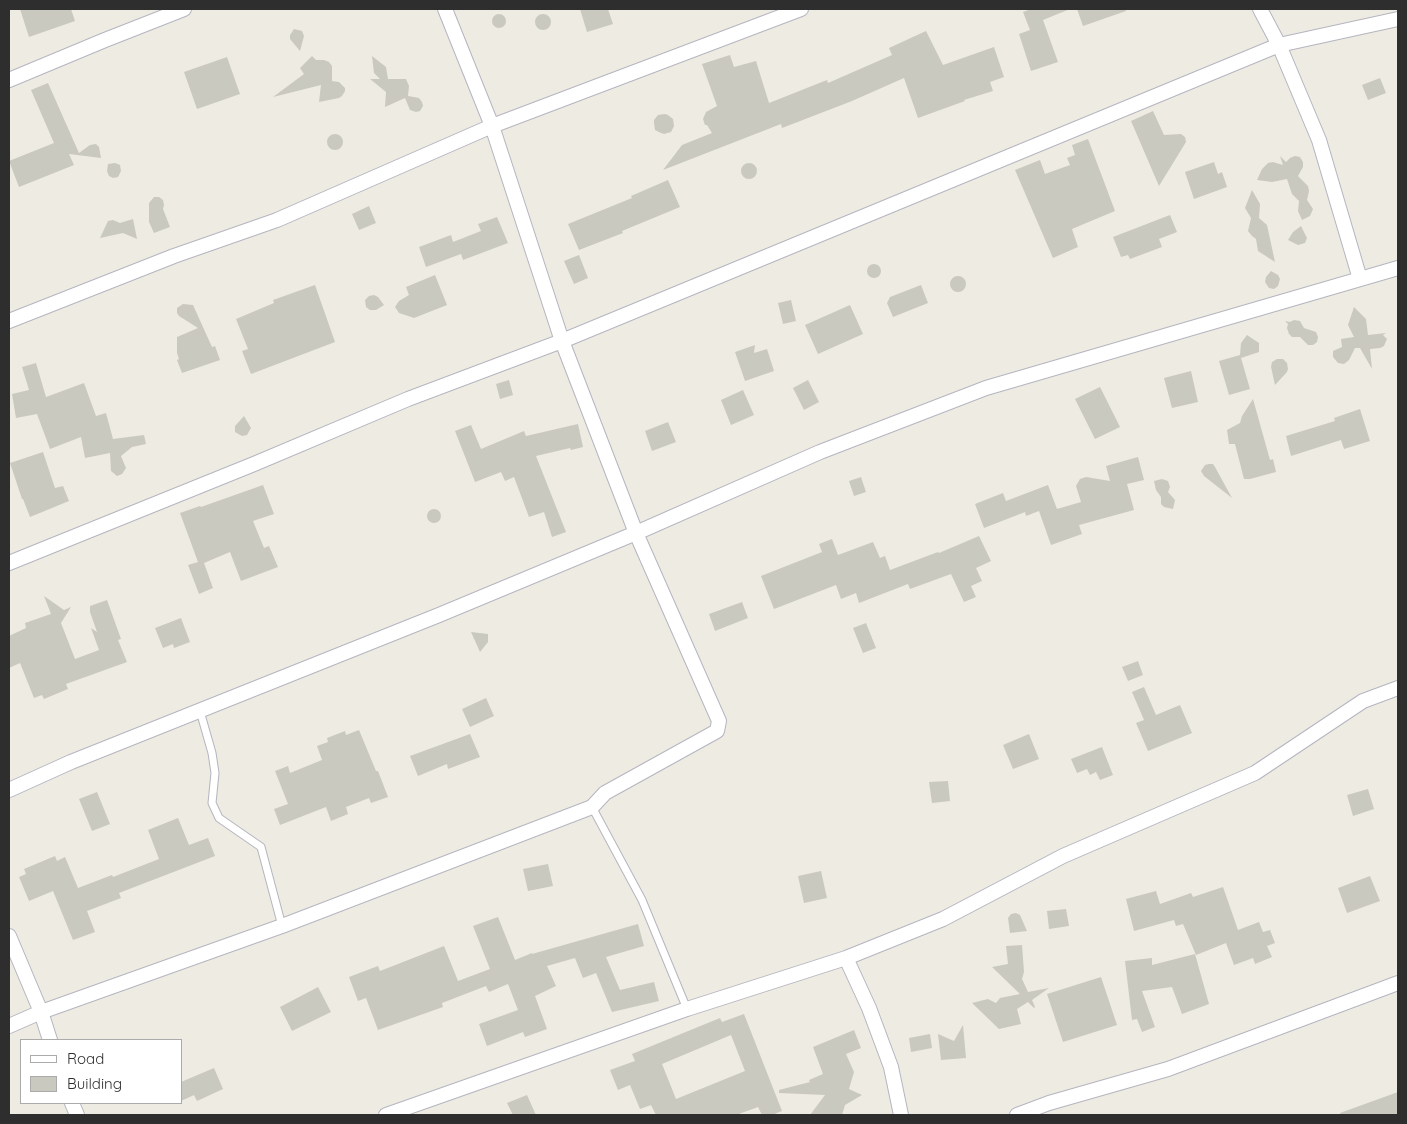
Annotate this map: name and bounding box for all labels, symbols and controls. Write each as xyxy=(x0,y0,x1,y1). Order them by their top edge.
legend xyxy=(20,1039,182,1104)
text: Road xyxy=(67,1049,104,1068)
text: Building xyxy=(67,1074,122,1093)

